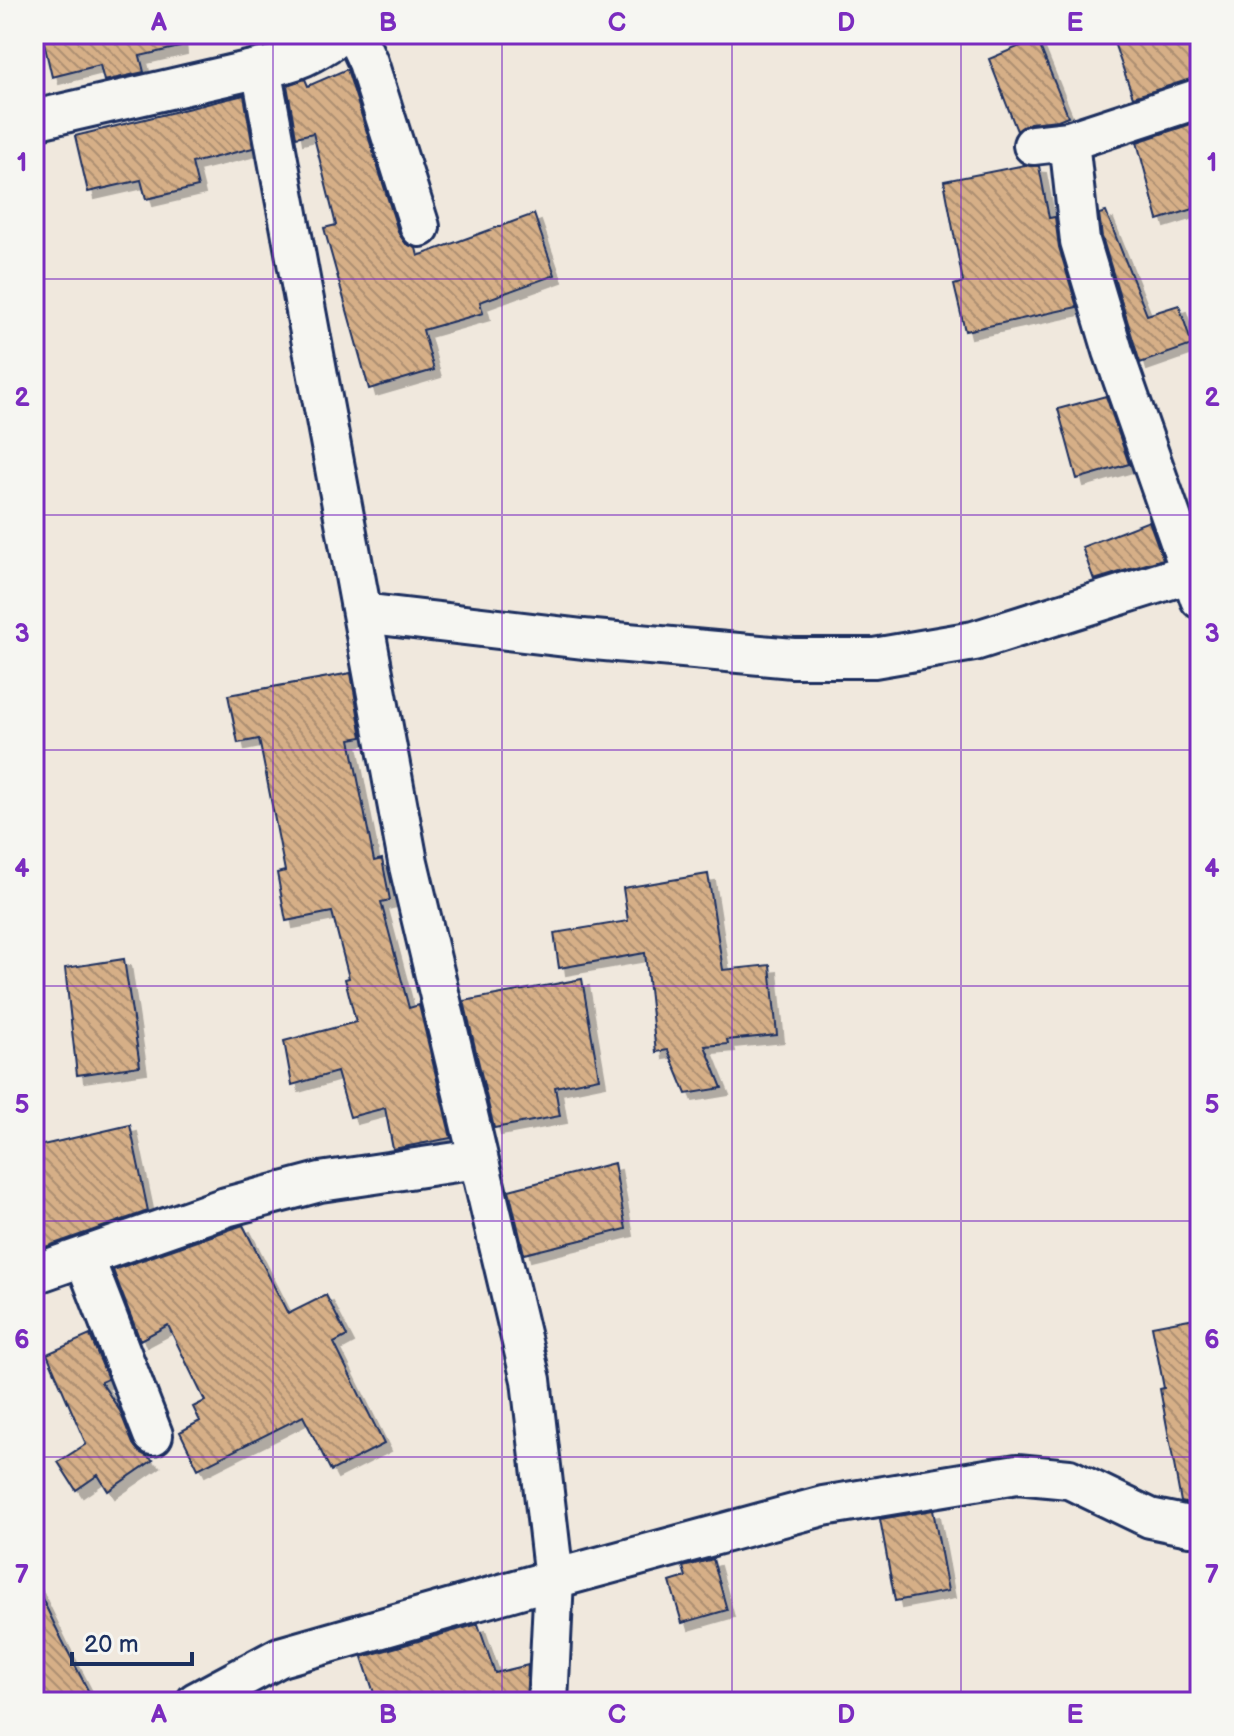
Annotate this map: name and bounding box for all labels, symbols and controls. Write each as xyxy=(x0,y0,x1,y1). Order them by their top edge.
text: A xyxy=(150,8,167,39)
text: B xyxy=(379,8,397,39)
text: C xyxy=(608,8,626,39)
text: D xyxy=(837,8,855,39)
text: E xyxy=(1067,8,1084,39)
text: 1 xyxy=(17,148,27,179)
text: 1 xyxy=(1207,148,1217,179)
text: 2 xyxy=(14,383,30,414)
text: 2 xyxy=(1204,383,1220,414)
text: 3 xyxy=(14,619,30,650)
text: 3 xyxy=(1204,619,1220,650)
text: 4 xyxy=(14,854,30,885)
text: 4 xyxy=(1204,854,1220,885)
text: 5 xyxy=(14,1090,30,1121)
text: 5 xyxy=(1204,1090,1220,1121)
text: 6 xyxy=(14,1325,30,1356)
text: 6 xyxy=(1204,1325,1220,1356)
text: 7 xyxy=(15,1560,29,1591)
text: 7 xyxy=(1205,1560,1219,1591)
scale bar xyxy=(72,1616,192,1666)
text: 20 m xyxy=(84,1630,139,1659)
text: A xyxy=(150,1700,167,1731)
text: B xyxy=(379,1700,397,1731)
text: C xyxy=(608,1700,626,1731)
text: D xyxy=(837,1700,855,1731)
text: E xyxy=(1067,1700,1084,1731)

